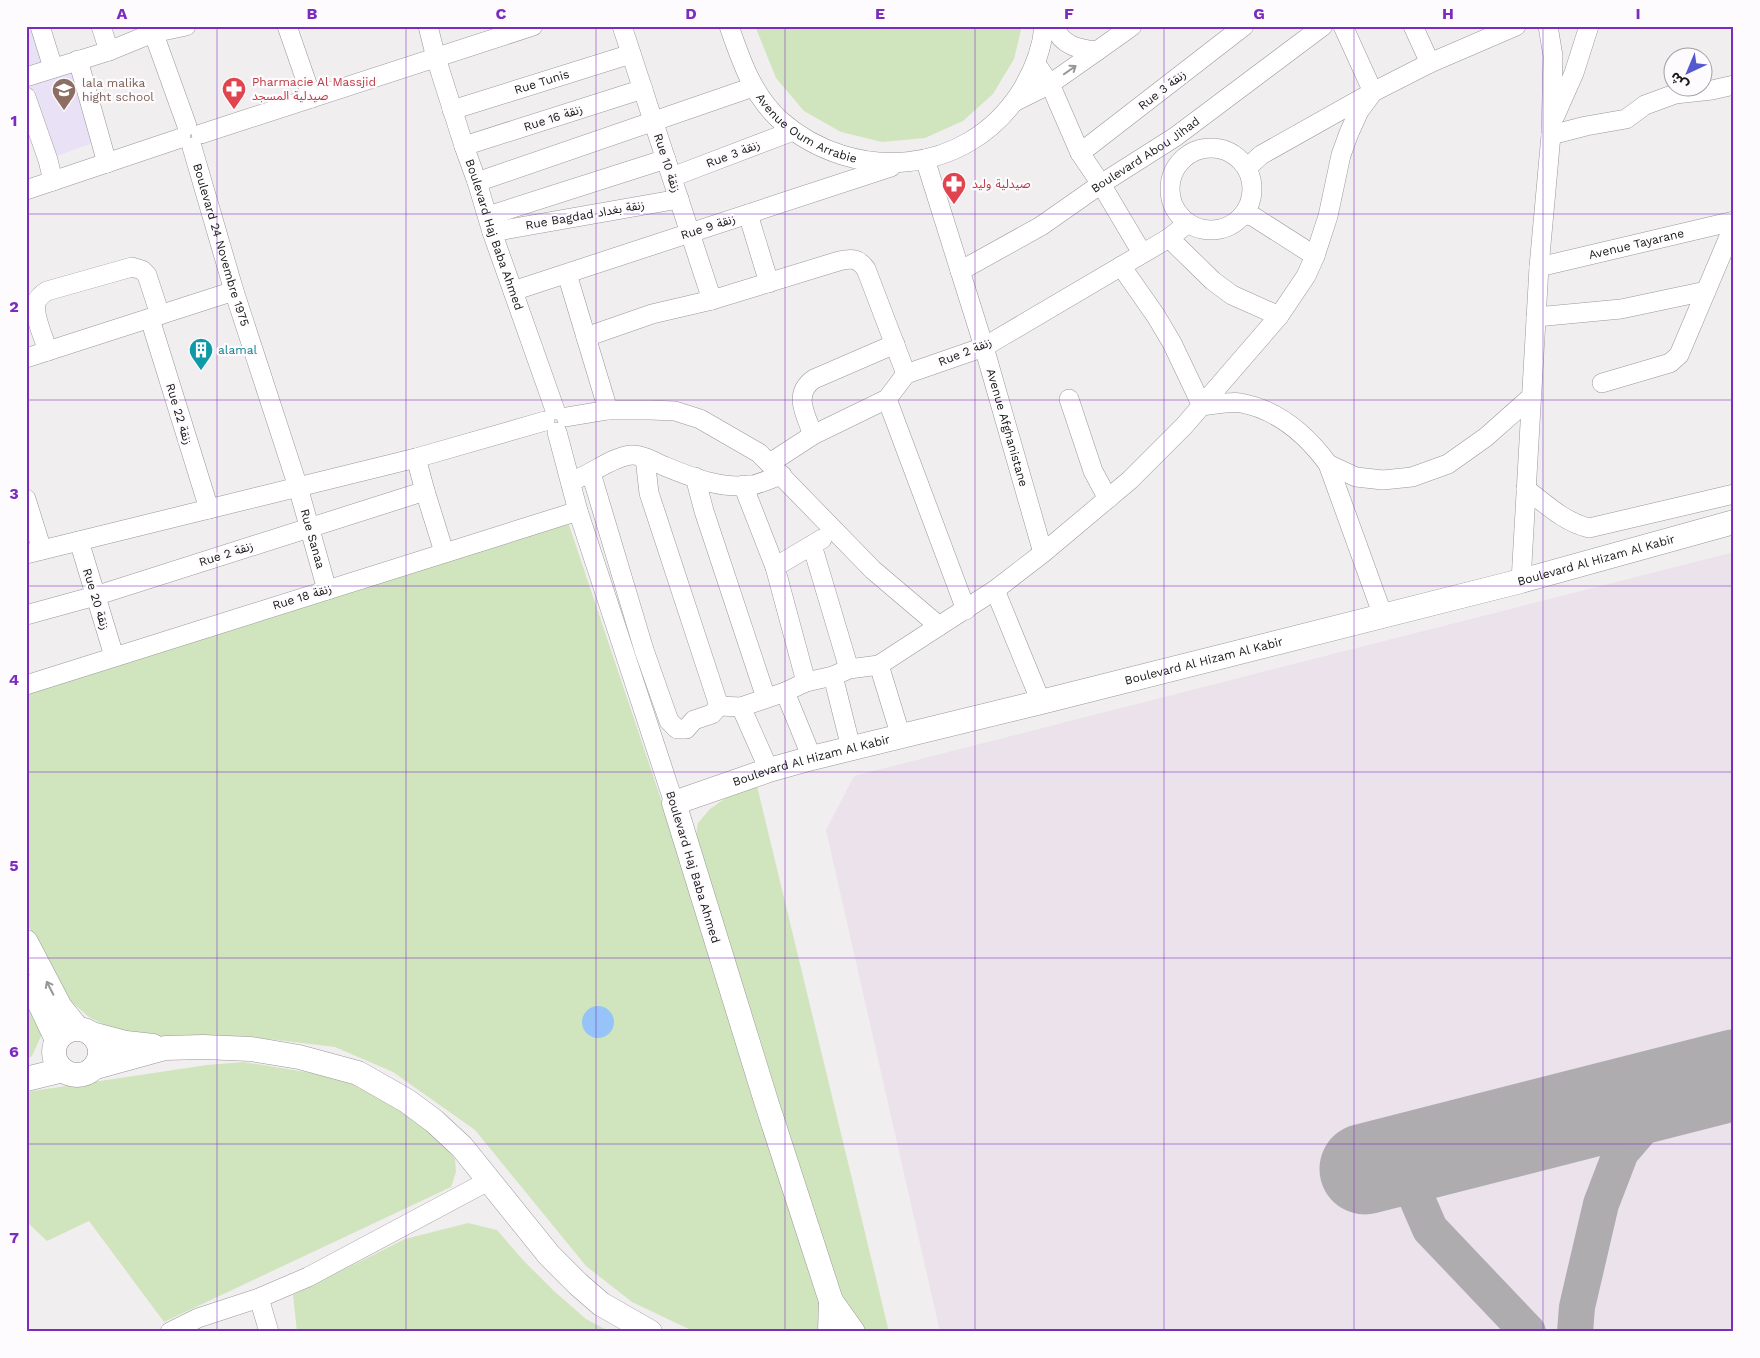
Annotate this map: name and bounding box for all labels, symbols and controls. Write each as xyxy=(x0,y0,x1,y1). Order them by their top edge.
text: A xyxy=(117,4,128,23)
text: B xyxy=(307,4,318,23)
text: C xyxy=(496,4,507,23)
text: D xyxy=(685,4,697,23)
text: E xyxy=(875,4,885,23)
text: F xyxy=(1064,4,1074,23)
text: G xyxy=(1253,4,1265,23)
text: H xyxy=(1442,4,1454,23)
text: I xyxy=(1635,4,1641,23)
north arrow xyxy=(1662,48,1712,98)
one-way arrow xyxy=(1063,65,1077,75)
street label: Rue Tunis xyxy=(513,67,571,97)
street label: Rue 3 زنقة xyxy=(1135,67,1189,113)
text: ش xyxy=(1667,69,1691,94)
place label: Pharmacie Al Massjid صيدلية المسجد xyxy=(252,75,376,103)
place label: lala malika hight school xyxy=(82,76,154,104)
pharmacy icon: Pharmacie Al Massjid صيدلية المسجد xyxy=(221,76,247,110)
school or university icon: lala malika hight school xyxy=(51,77,77,111)
street label: Avenue Oum Arrabie xyxy=(753,91,858,166)
street label: Rue 16 زنقة xyxy=(522,102,584,134)
text: 1 xyxy=(11,111,17,130)
street label: Boulevard Abou Jihad xyxy=(1088,114,1202,196)
street label: Rue 10 زنقة xyxy=(651,132,683,194)
street label: Rue 3 زنقة xyxy=(704,137,762,171)
street label: Boulevard Haj Baba Ahmed xyxy=(462,157,526,312)
street label: Boulevard 24 Novembre 1975 xyxy=(190,162,252,328)
pharmacy icon: صيدلية وليد xyxy=(941,171,967,205)
place label: صيدلية وليد xyxy=(972,177,1031,191)
street label: Rue Bagdad زنقة بغداد xyxy=(524,198,646,232)
street label: Rue 9 زنقة xyxy=(679,212,737,242)
street label: Avenue Tayarane xyxy=(1587,226,1685,262)
text: 2 xyxy=(9,297,19,316)
street label: Rue 2 زنقة xyxy=(936,335,994,369)
building icon: alamal xyxy=(188,337,214,371)
place label: alamal xyxy=(218,343,257,357)
street label: Avenue Afghanistane xyxy=(984,367,1031,488)
street label: Rue 22 زنقة xyxy=(163,382,195,446)
text: 3 xyxy=(9,484,19,503)
street label: Rue Sanaa xyxy=(297,507,328,571)
street label: Boulevard Al Hizam Al Kabir xyxy=(1516,532,1676,589)
street label: Rue 2 زنقة xyxy=(197,539,255,569)
street label: Rue 20 زنقة xyxy=(80,566,112,632)
street label: Rue 18 زنقة xyxy=(271,581,333,613)
street label: Boulevard Al Hizam Al Kabir xyxy=(1123,634,1284,688)
text: 4 xyxy=(9,670,19,689)
street label: Boulevard Al Hizam Al Kabir xyxy=(731,732,891,789)
street label: Boulevard Haj Baba Ahmed xyxy=(663,789,723,945)
text: 5 xyxy=(9,856,19,875)
one-way arrow xyxy=(45,981,54,996)
text: 6 xyxy=(9,1042,19,1061)
text: 7 xyxy=(9,1228,19,1247)

